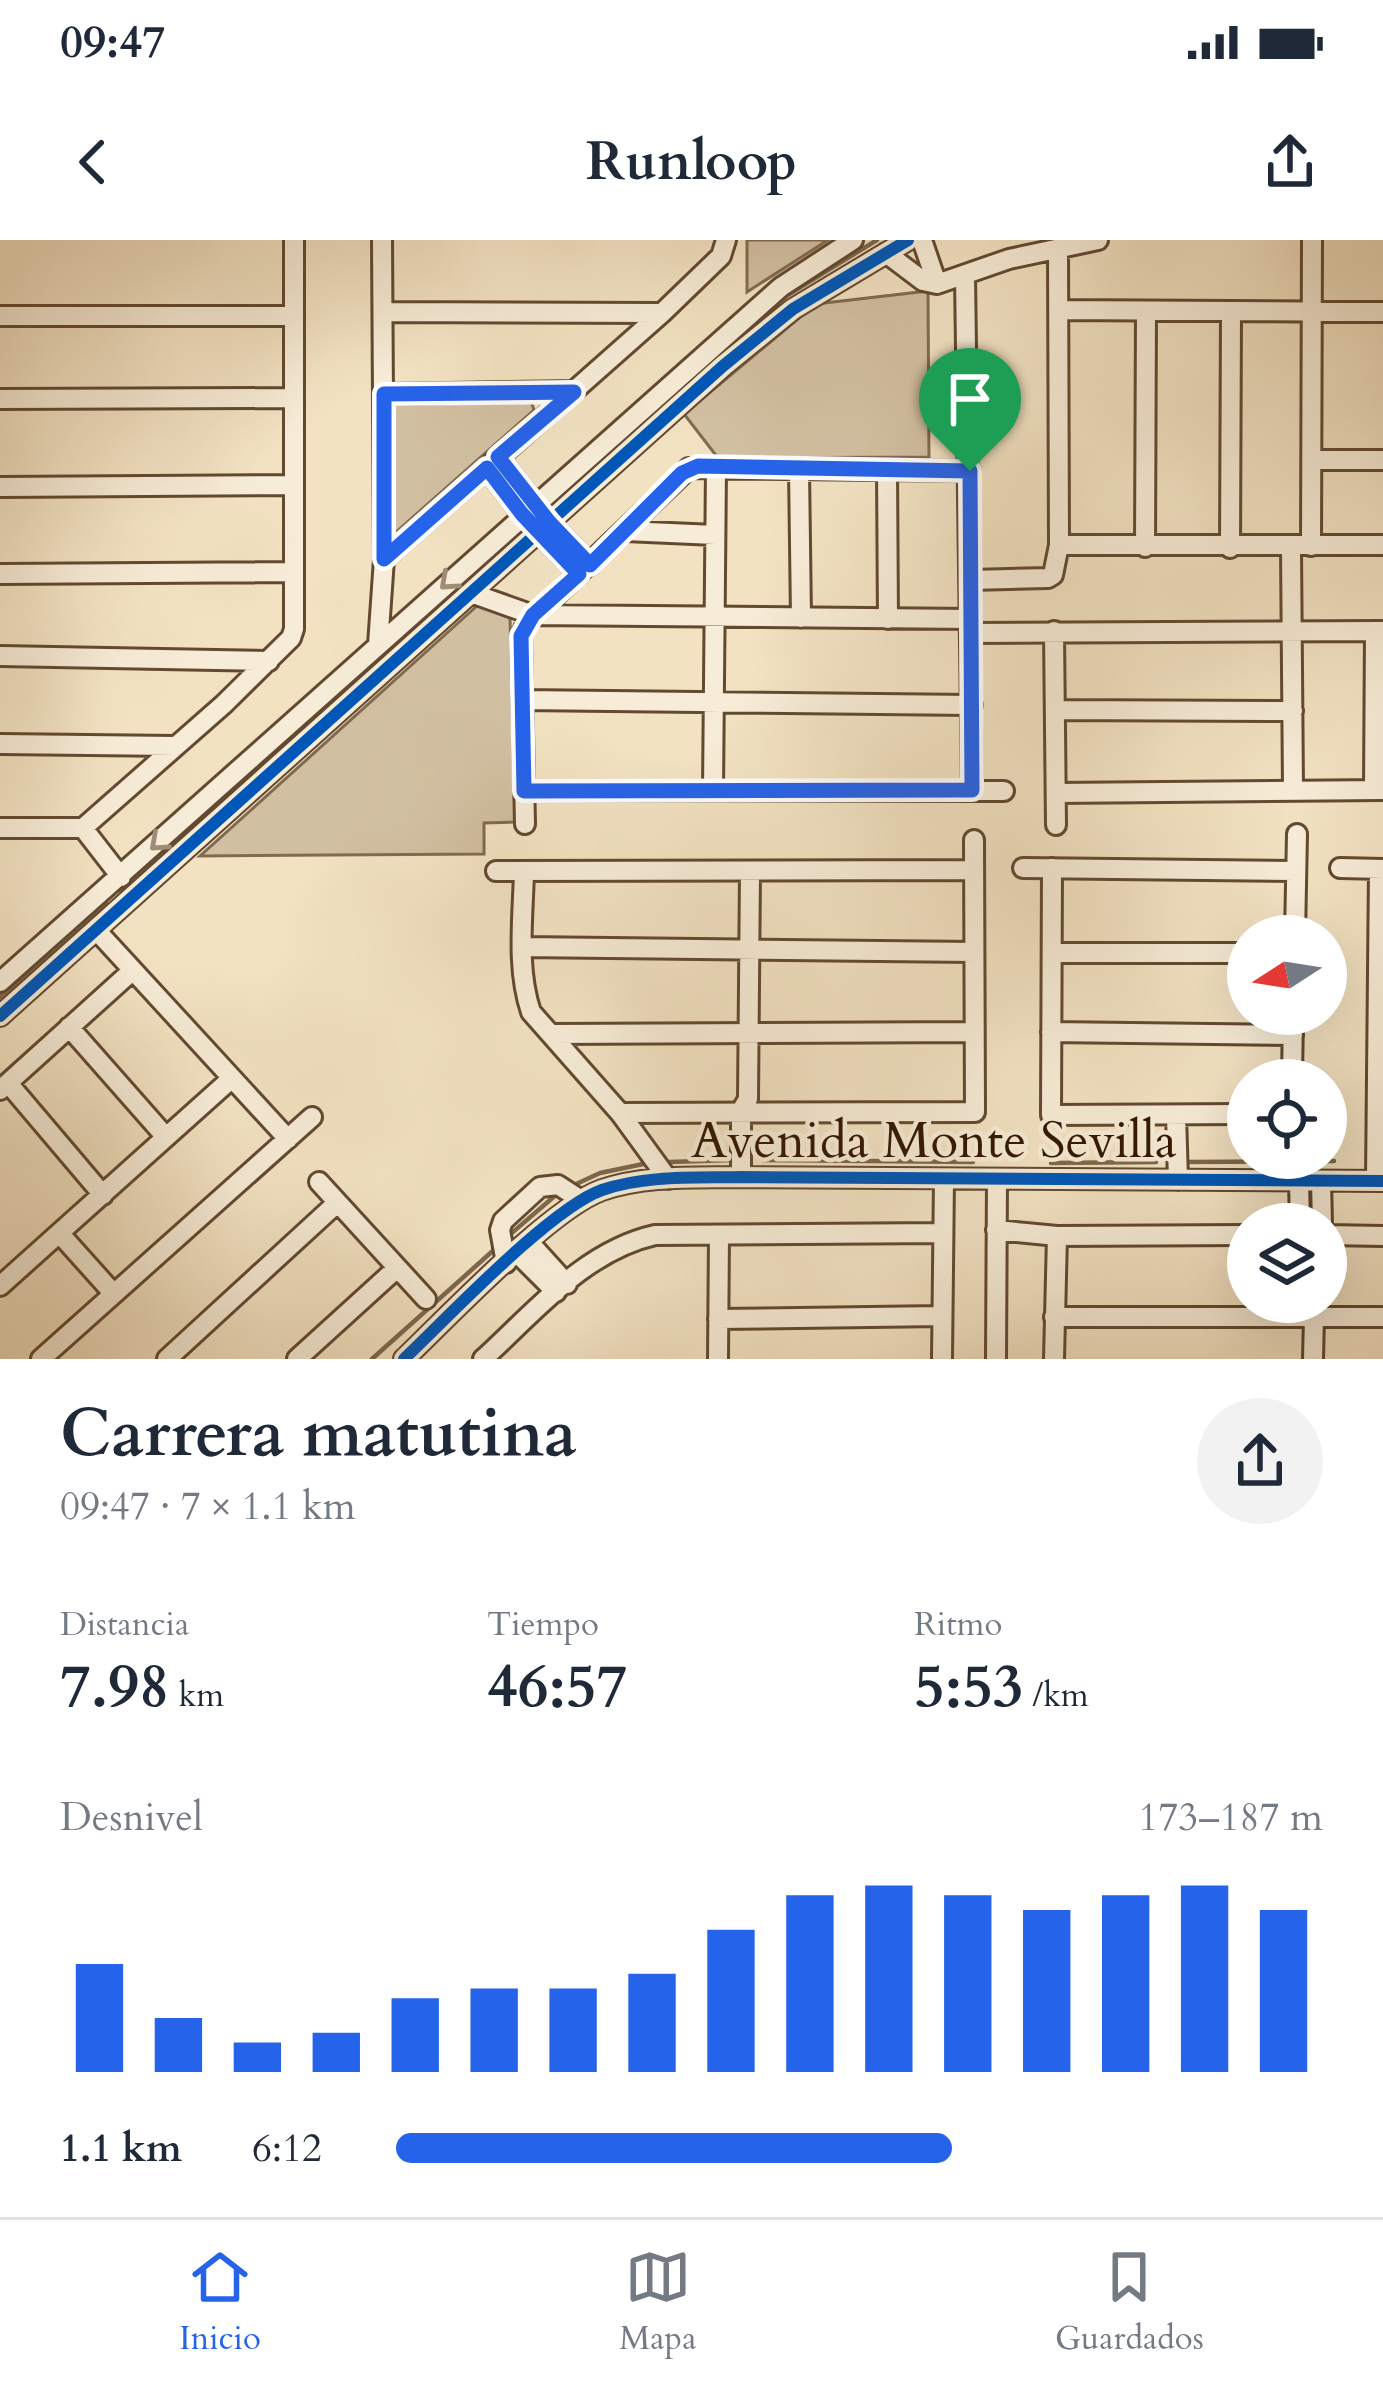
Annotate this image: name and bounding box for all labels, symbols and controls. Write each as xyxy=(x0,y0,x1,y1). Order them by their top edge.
text: 09:47 xyxy=(60,12,165,73)
text: Runloop xyxy=(586,126,797,199)
icon: back xyxy=(60,129,126,195)
icon: share xyxy=(1257,129,1323,195)
pin xyxy=(919,348,1021,471)
icon: arrive xyxy=(937,366,1003,432)
one-way arrow xyxy=(440,568,461,589)
one-way arrow xyxy=(151,829,172,850)
north arrow xyxy=(1227,915,1347,1035)
map controls xyxy=(1227,915,1347,1323)
button: locate xyxy=(1227,1059,1347,1179)
street label: Avenida Monte Sevilla xyxy=(691,1106,1177,1176)
button: layers xyxy=(1227,1203,1347,1323)
text: Carrera matutina xyxy=(60,1390,577,1479)
button: share xyxy=(1197,1398,1323,1524)
text: 09:47 · 7 × 1.1 km xyxy=(60,1480,356,1533)
text: Distancia xyxy=(60,1602,189,1647)
text: Tiempo xyxy=(487,1602,599,1647)
text: Ritmo xyxy=(914,1602,1002,1647)
text: 7.98 xyxy=(60,1647,170,1728)
text: 46:57 xyxy=(487,1647,627,1728)
text: 5:53 xyxy=(914,1647,1024,1728)
text: km xyxy=(170,1673,224,1718)
text: /km xyxy=(1024,1673,1089,1718)
text: Desnivel xyxy=(60,1791,203,1844)
text: 173–187 m xyxy=(1138,1791,1323,1844)
text: 1.1 km xyxy=(60,2122,182,2175)
text: 6:12 xyxy=(252,2122,322,2175)
tab: Inicio xyxy=(179,2244,261,2361)
tab: Mapa xyxy=(619,2244,696,2361)
tab: Guardados xyxy=(1055,2244,1204,2361)

